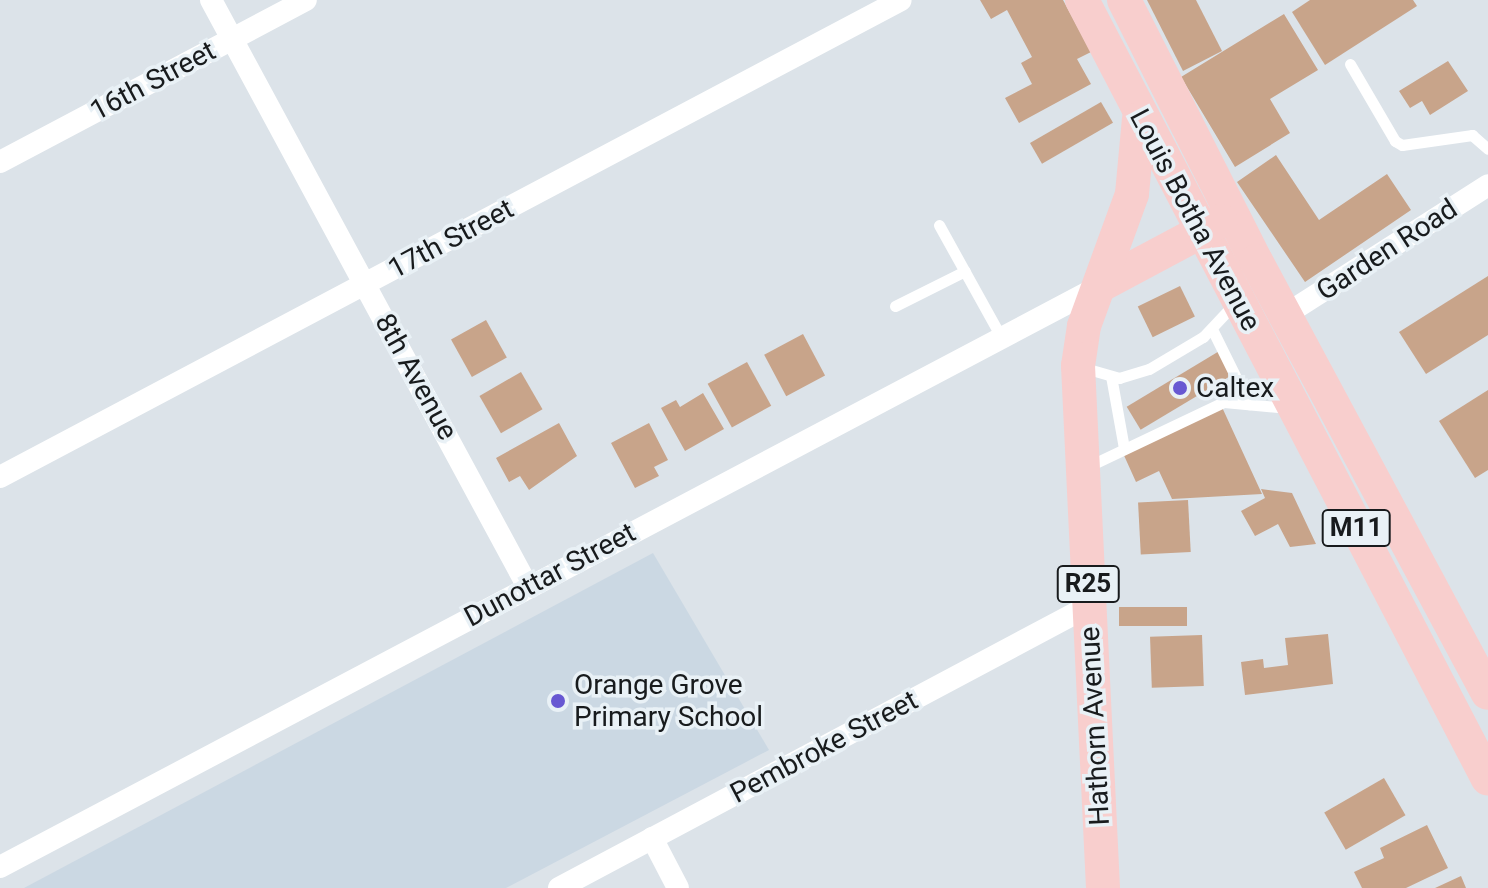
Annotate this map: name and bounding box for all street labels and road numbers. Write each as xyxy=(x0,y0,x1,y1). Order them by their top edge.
street label: 16th Street xyxy=(85,34,221,128)
street label: Louis Botha Avenue xyxy=(1122,103,1268,337)
street label: 17th Street xyxy=(383,192,519,286)
street label: Garden Road xyxy=(1310,192,1464,308)
street label: 8th Avenue xyxy=(368,308,464,446)
road number: M11 xyxy=(1320,506,1392,550)
street label: Dunottar Street xyxy=(459,516,641,634)
road number: R25 xyxy=(1056,562,1120,606)
street label: Hathorn Avenue xyxy=(1073,626,1117,826)
street label: Pembroke Street xyxy=(725,683,923,811)

